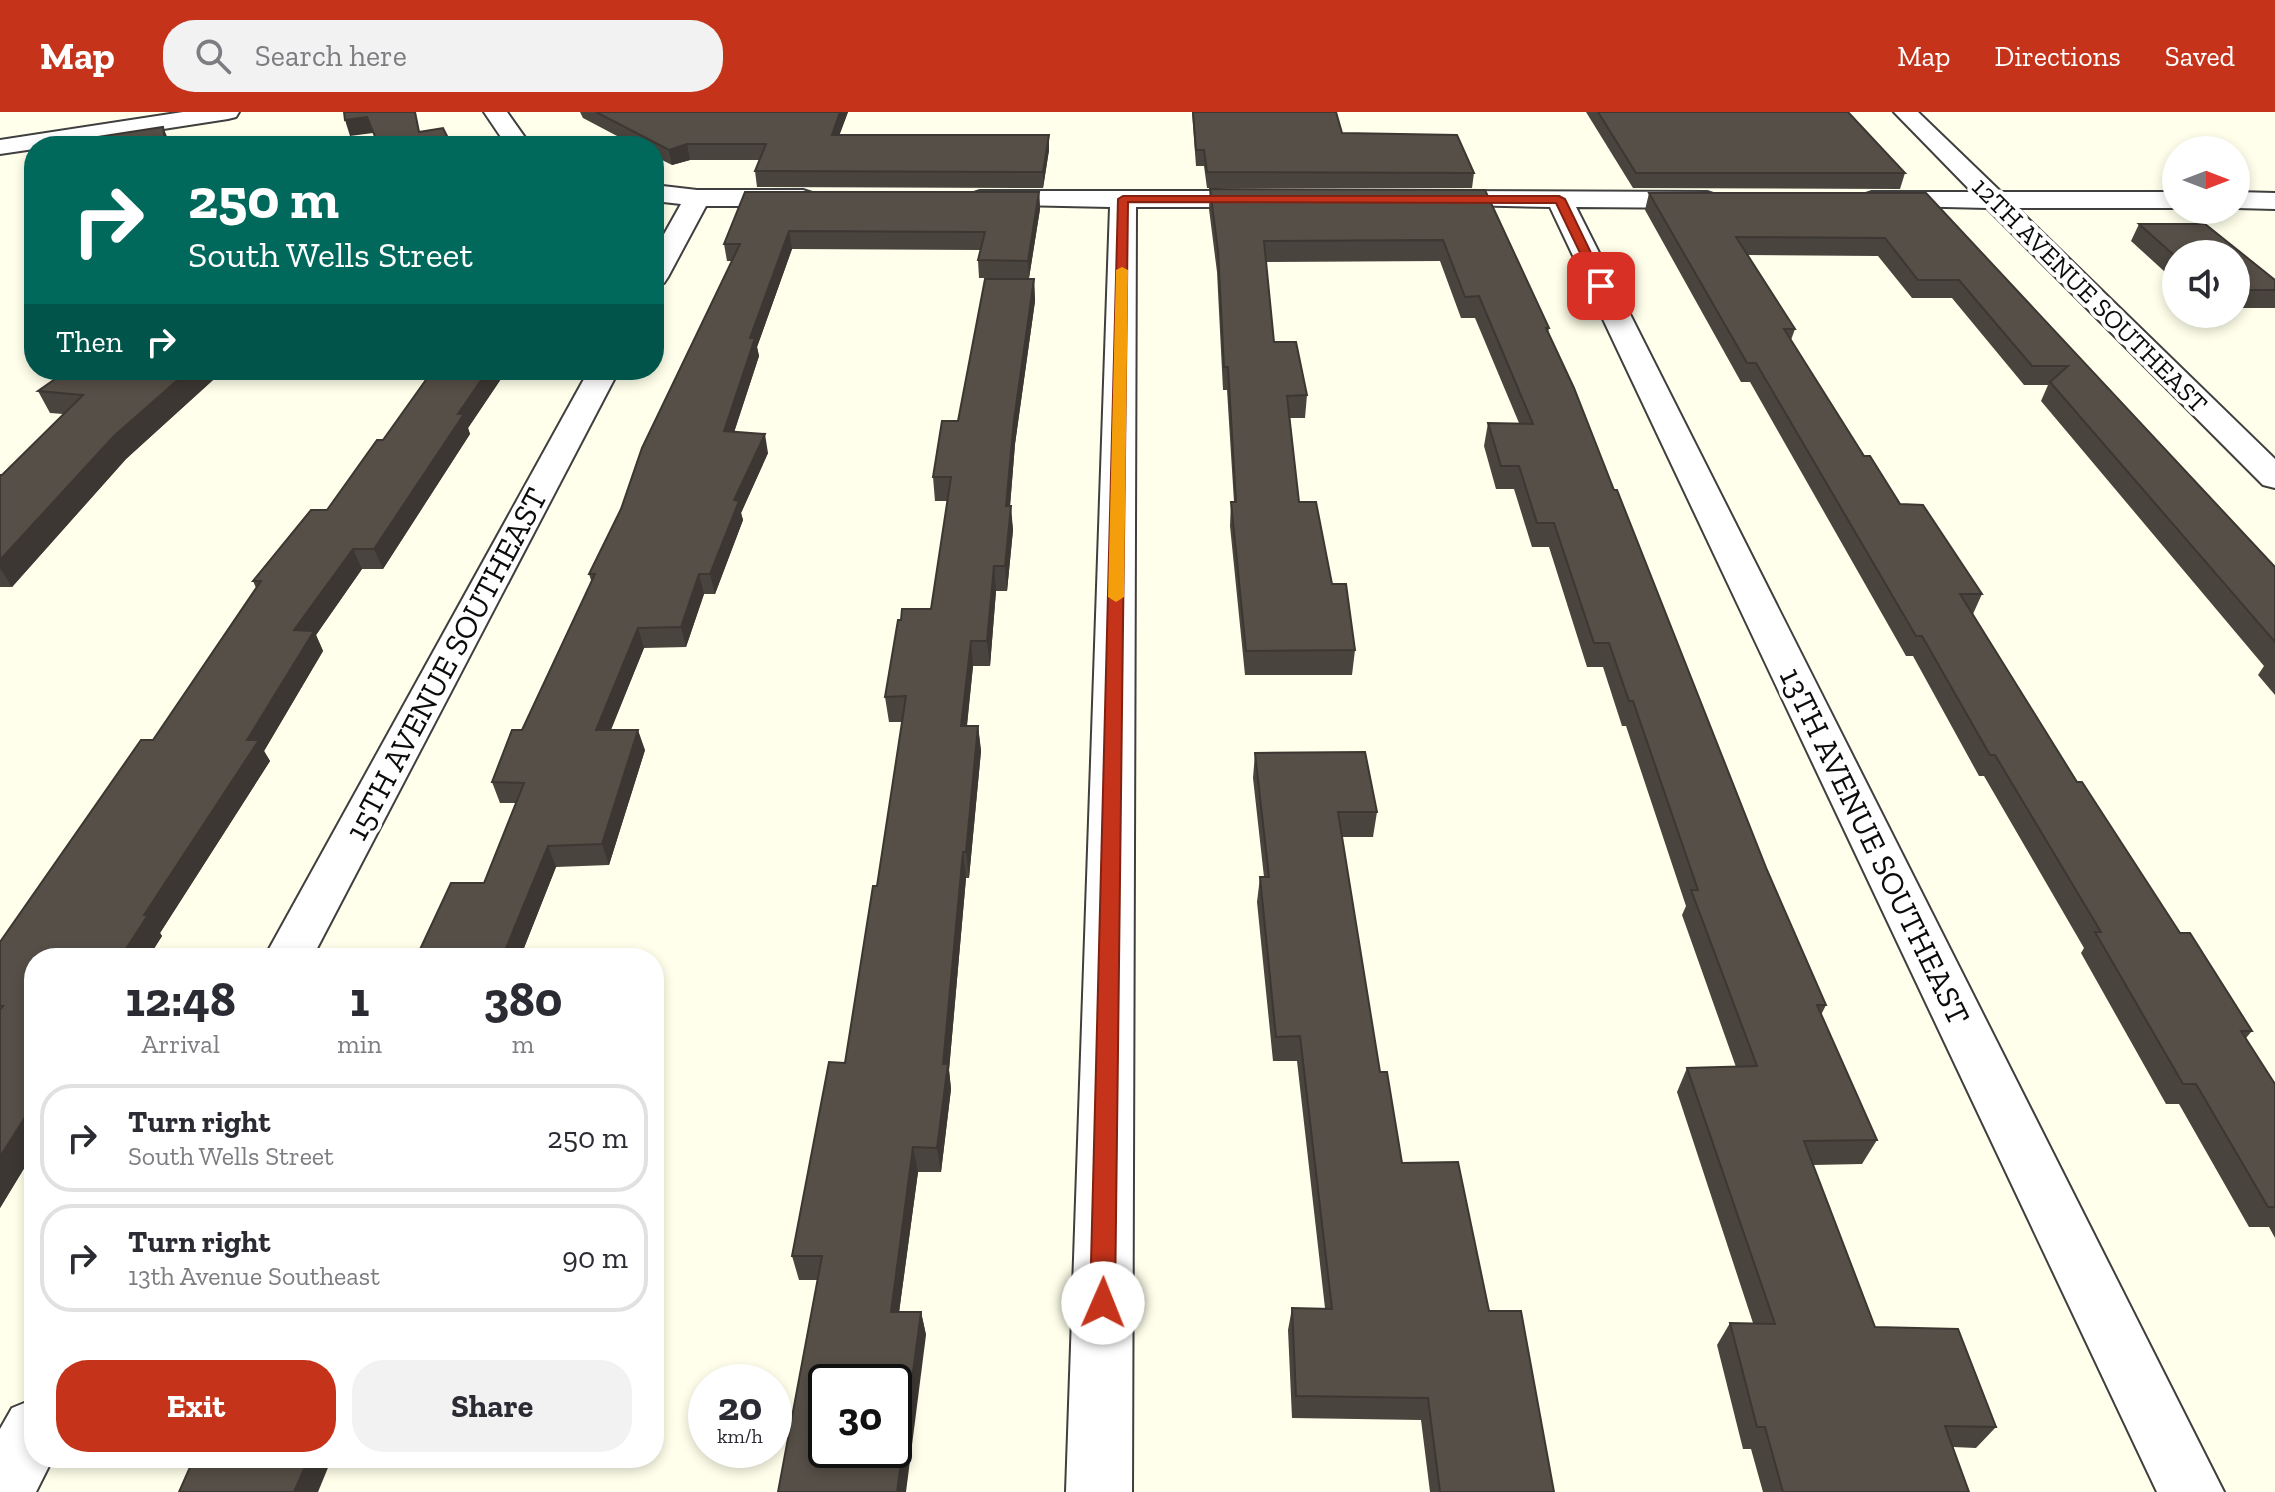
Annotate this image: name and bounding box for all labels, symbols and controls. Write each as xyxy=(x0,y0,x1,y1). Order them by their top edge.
search box xyxy=(163,20,723,92)
text: Map xyxy=(40,33,115,79)
icon: search xyxy=(191,34,235,78)
text: Search here xyxy=(255,38,407,74)
text: Map xyxy=(1897,40,1950,73)
text: Directions xyxy=(1994,40,2121,73)
text: Saved xyxy=(2165,40,2235,73)
north arrow xyxy=(2162,136,2250,224)
map controls xyxy=(2162,136,2250,328)
text: 250 m xyxy=(188,165,339,232)
icon: right xyxy=(56,168,160,272)
street label: 12TH AVENUE SOUTHEAST xyxy=(1966,171,2214,419)
text: South Wells Street xyxy=(188,233,473,276)
button: sound xyxy=(2162,240,2250,328)
pin xyxy=(1567,252,1635,320)
icon: arrive xyxy=(1579,264,1623,308)
icon: right xyxy=(139,320,183,364)
text: Then xyxy=(56,324,123,360)
street label: 15TH AVENUE SOUTHEAST xyxy=(337,481,555,847)
street label: 13TH AVENUE SOUTHEAST xyxy=(1772,661,1978,1031)
text: 12:48 xyxy=(125,971,236,1028)
text: 1 xyxy=(350,971,369,1028)
text: 380 xyxy=(483,971,563,1028)
text: Arrival xyxy=(141,1028,220,1060)
text: min xyxy=(337,1028,382,1060)
text: m xyxy=(512,1028,534,1060)
text: Turn right xyxy=(128,1104,270,1140)
icon: right xyxy=(60,1116,104,1160)
text: 250 m xyxy=(547,1120,628,1156)
text: South Wells Street xyxy=(128,1140,334,1172)
text: Turn right xyxy=(128,1224,270,1260)
icon: right xyxy=(60,1236,104,1280)
text: 90 m xyxy=(562,1240,628,1276)
text: 13th Avenue Southeast xyxy=(128,1260,380,1292)
position arrow xyxy=(1061,1261,1145,1345)
button: Exit xyxy=(56,1360,336,1452)
button: Share xyxy=(352,1360,632,1452)
speed limit sign: 30 xyxy=(808,1364,912,1468)
text: 20 xyxy=(718,1382,762,1430)
text: km/h xyxy=(717,1424,763,1448)

